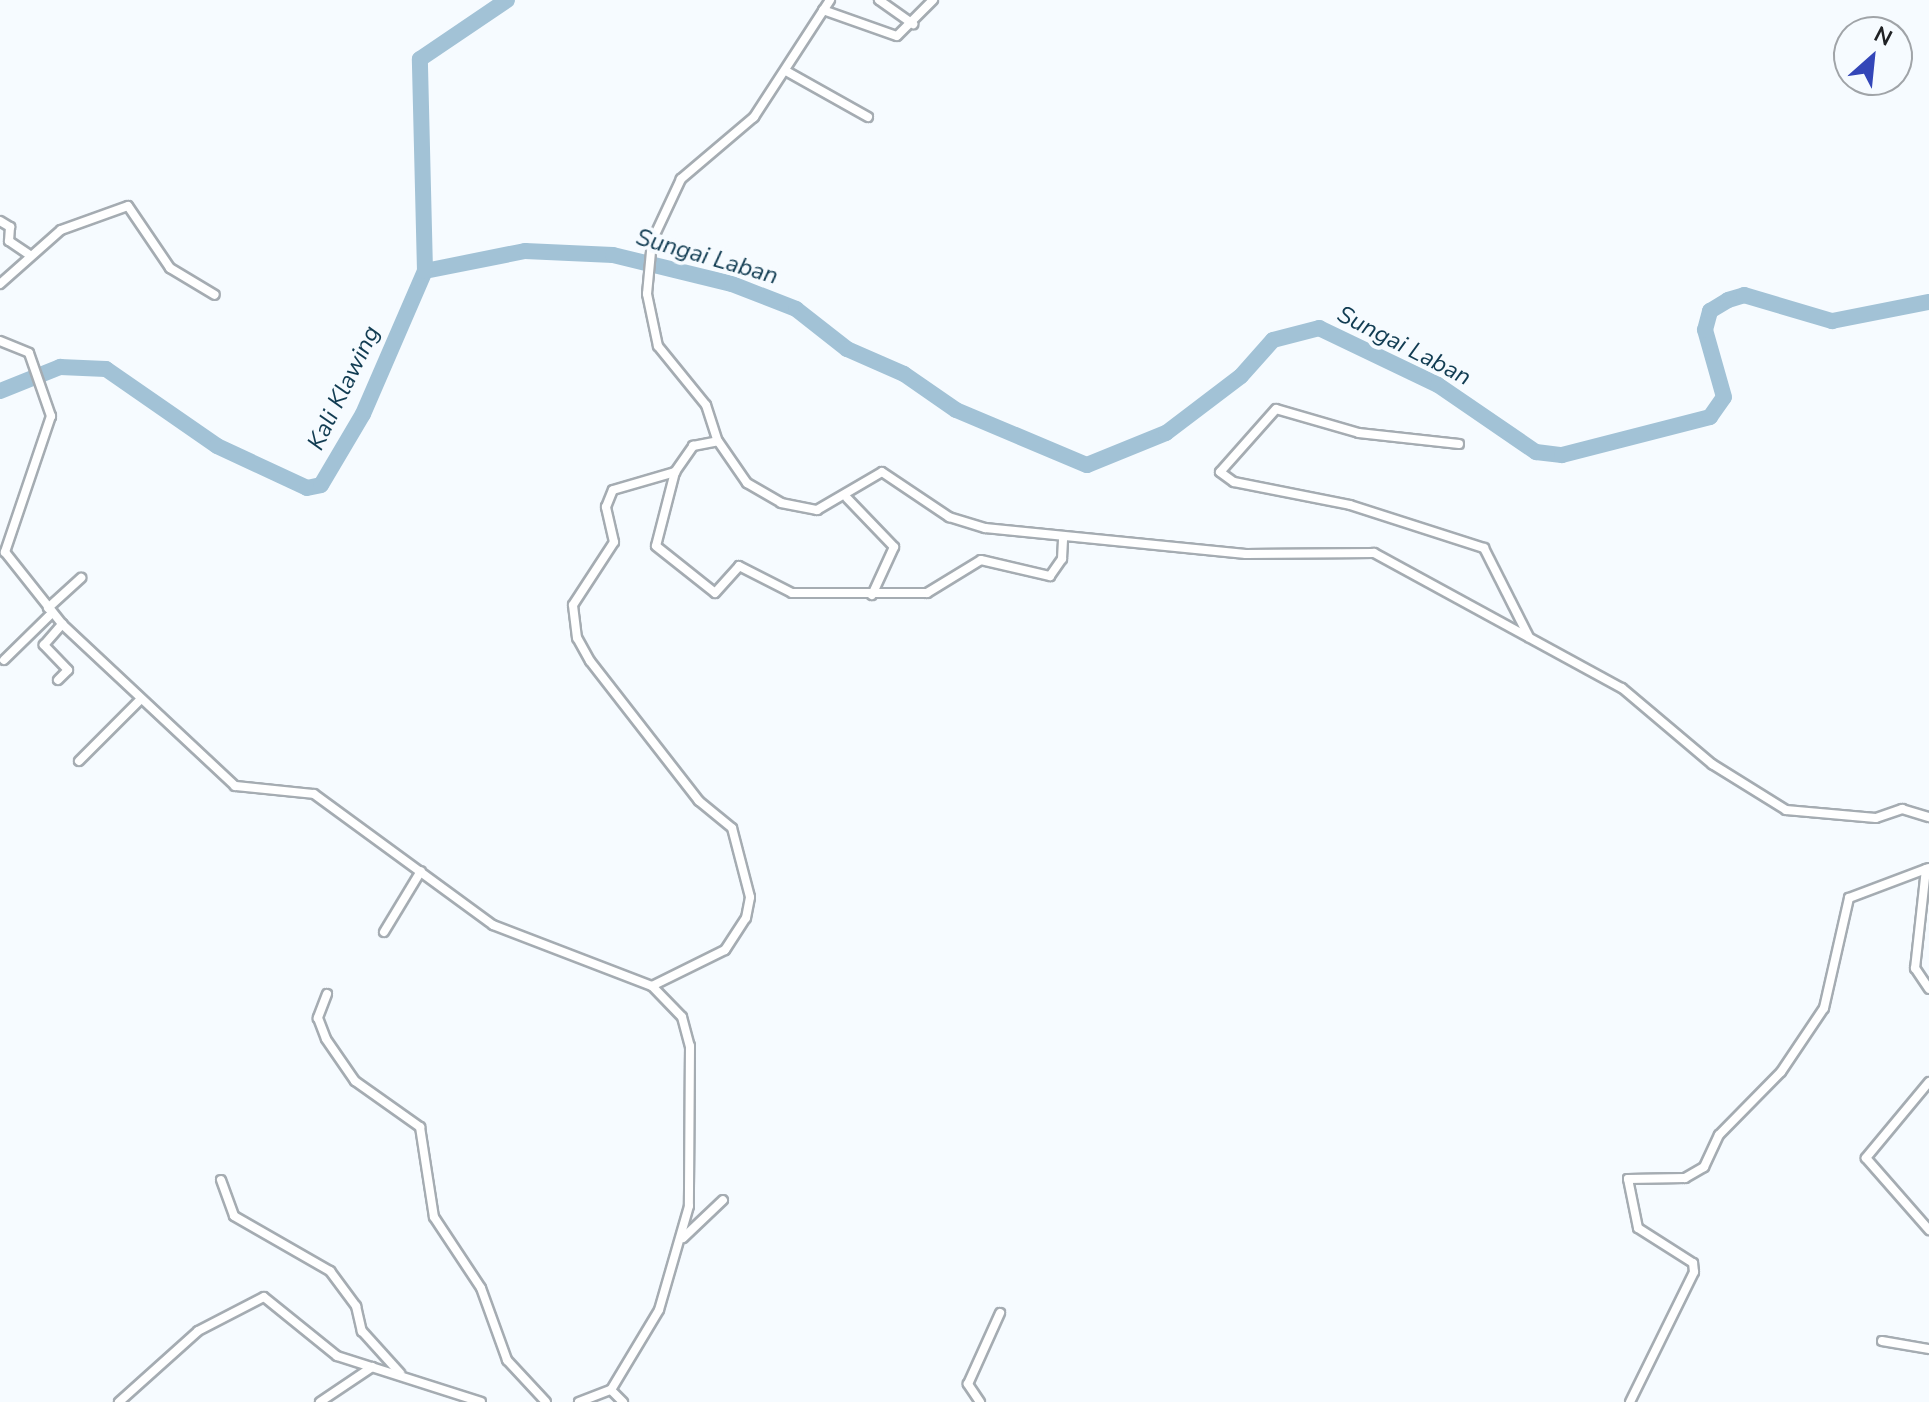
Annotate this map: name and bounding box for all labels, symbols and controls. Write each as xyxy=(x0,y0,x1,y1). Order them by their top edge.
north arrow xyxy=(1833,16,1913,96)
text: N xyxy=(1869,19,1897,54)
water label: Sungai Laban xyxy=(633,223,781,291)
water label: Sungai Laban xyxy=(1332,300,1476,392)
water label: Kali Klawing xyxy=(302,321,386,455)

